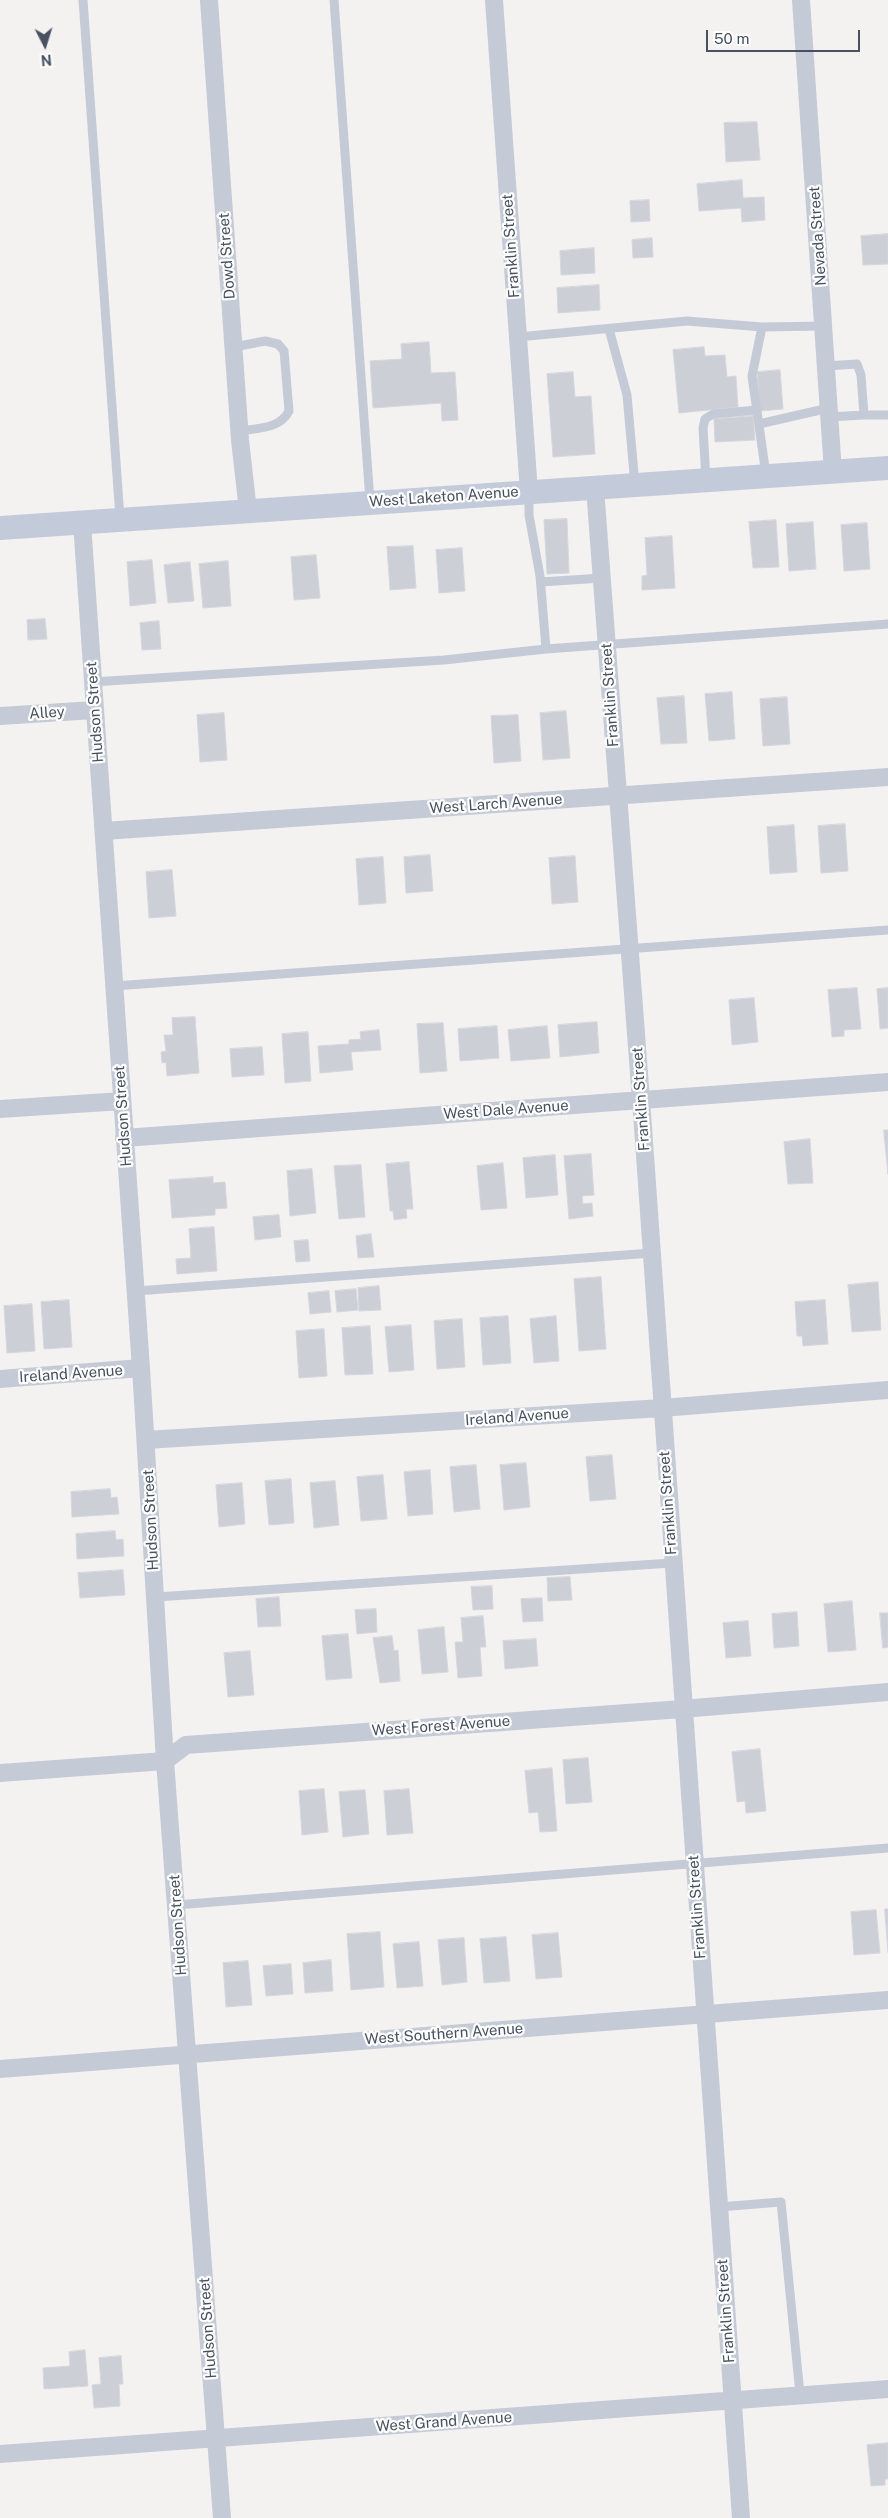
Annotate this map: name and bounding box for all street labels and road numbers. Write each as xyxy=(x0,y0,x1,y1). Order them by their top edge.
street label: Nevada Street xyxy=(806,186,830,286)
street label: Franklin Street xyxy=(498,193,524,299)
street label: Dowd Street xyxy=(215,212,239,300)
street label: West Laketon Avenue xyxy=(369,483,519,511)
street label: Franklin Street xyxy=(597,642,623,748)
street label: Hudson Street xyxy=(82,661,108,763)
street label: Alley xyxy=(29,703,65,723)
street label: West Larch Avenue xyxy=(429,790,563,818)
street label: Franklin Street xyxy=(628,1046,654,1152)
street label: Hudson Street xyxy=(110,1065,136,1167)
street label: West Dale Avenue xyxy=(443,1097,569,1123)
street label: Ireland Avenue xyxy=(18,1361,124,1387)
street label: Ireland Avenue xyxy=(464,1404,570,1430)
street label: Franklin Street xyxy=(655,1450,681,1556)
street label: Hudson Street xyxy=(139,1469,163,1571)
street label: West Forest Avenue xyxy=(371,1712,511,1740)
street label: Franklin Street xyxy=(684,1854,710,1960)
street label: Hudson Street xyxy=(165,1874,191,1976)
street label: West Southern Avenue xyxy=(364,2019,524,2049)
street label: Franklin Street xyxy=(713,2258,739,2364)
street label: Hudson Street xyxy=(195,2277,221,2379)
street label: West Grand Avenue xyxy=(375,2408,513,2436)

